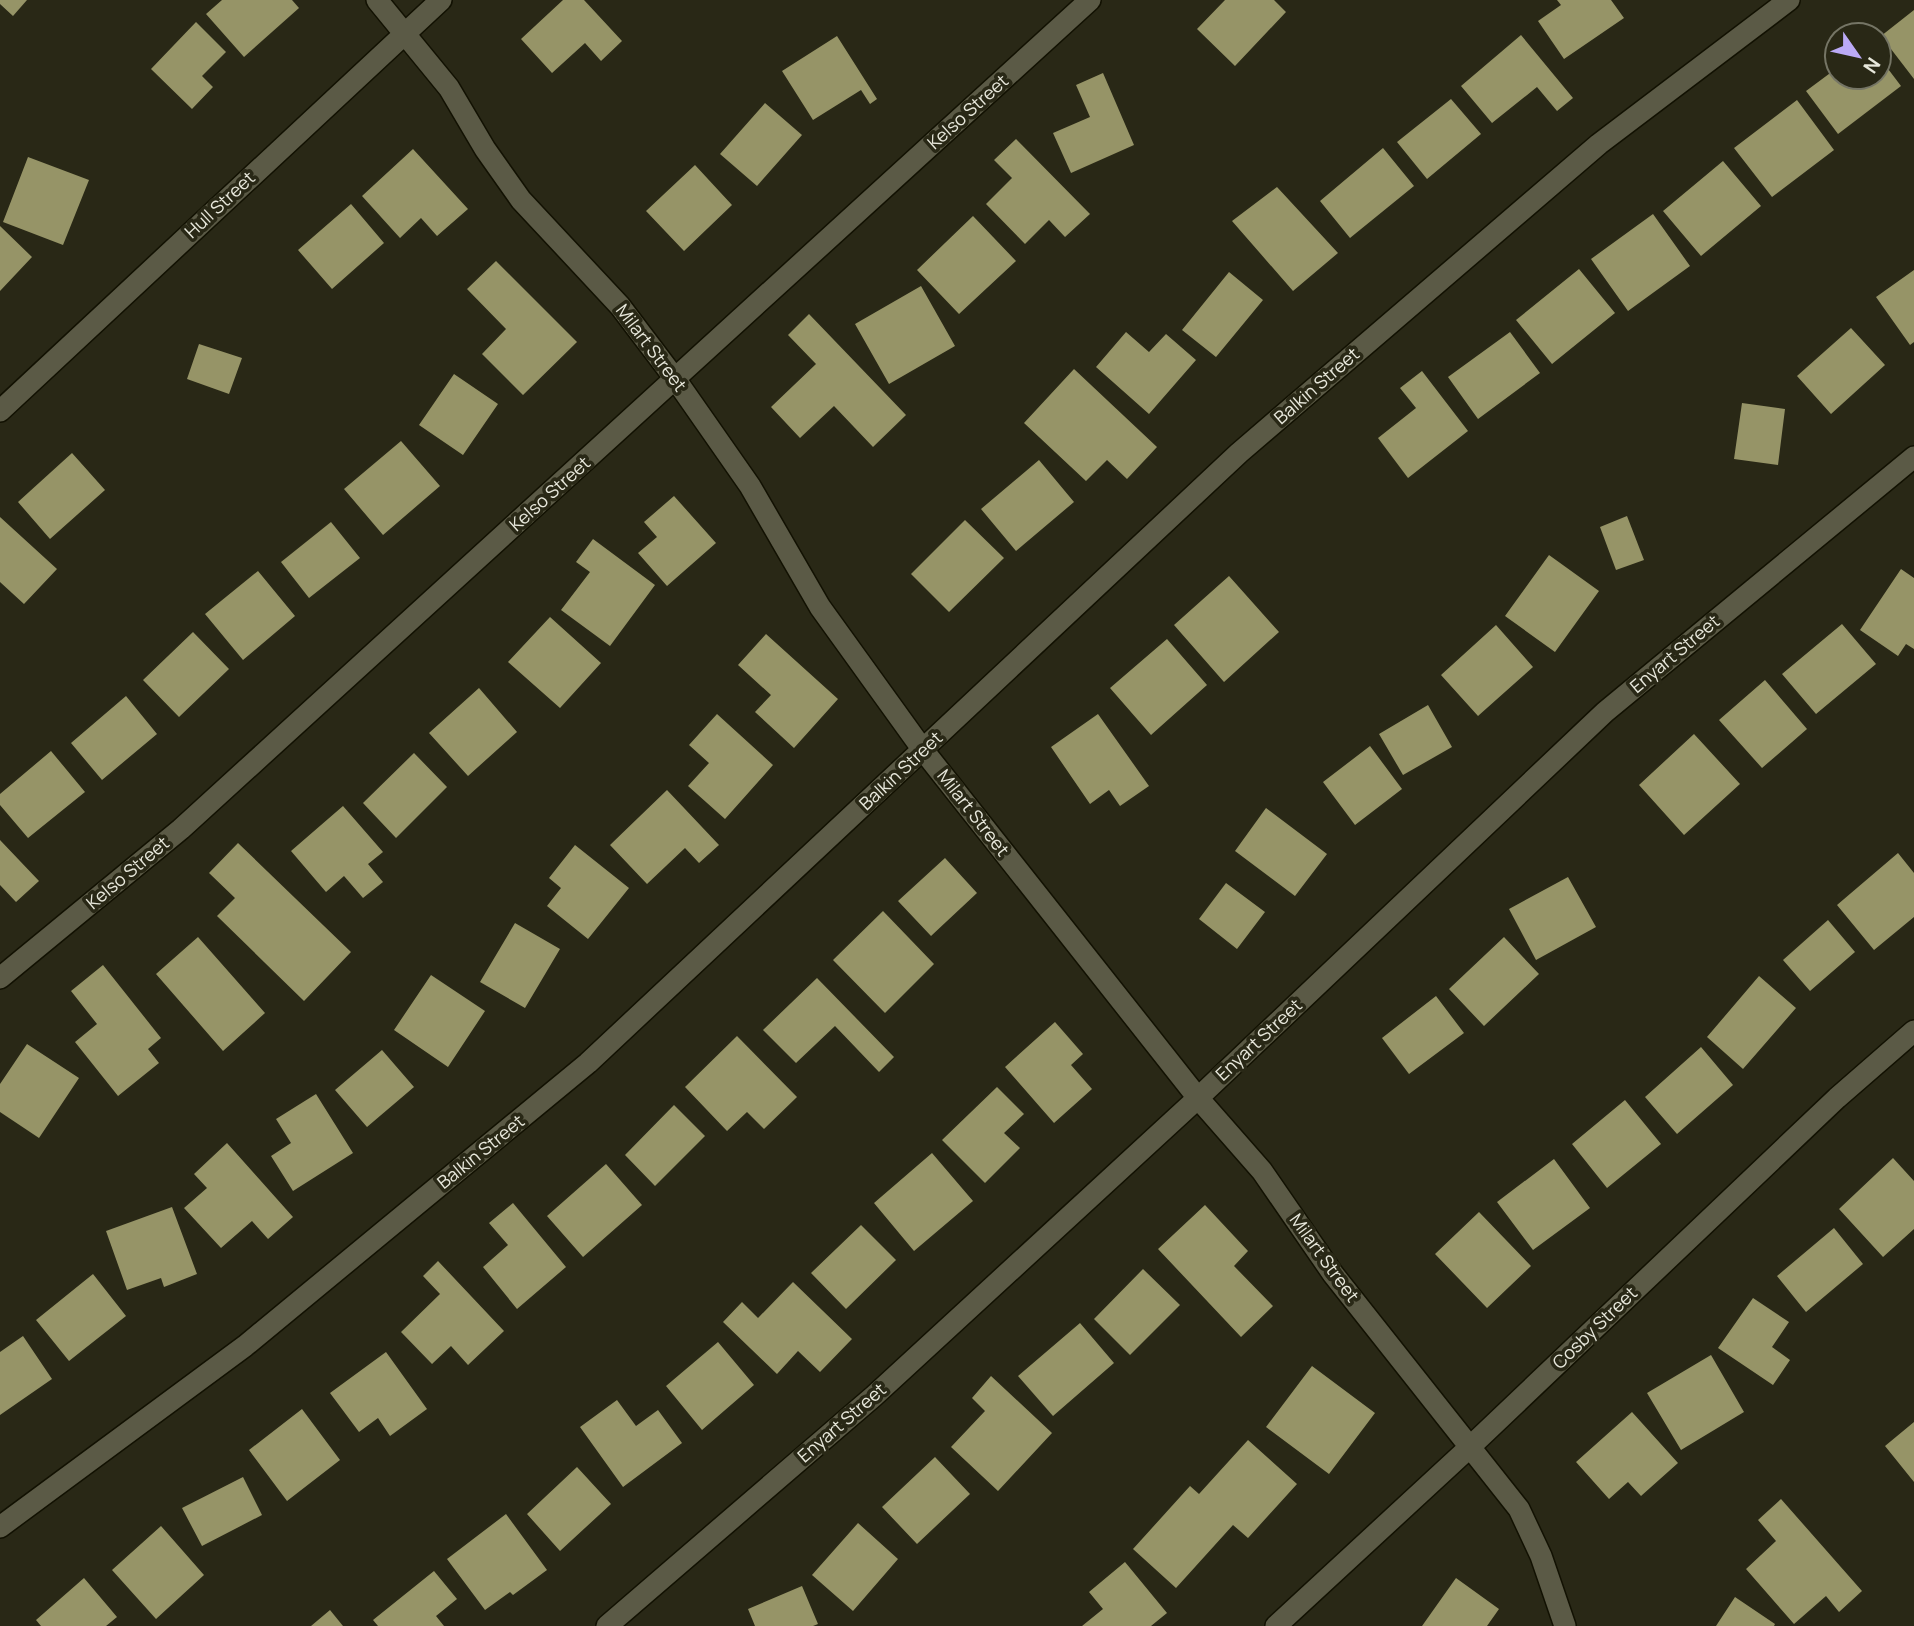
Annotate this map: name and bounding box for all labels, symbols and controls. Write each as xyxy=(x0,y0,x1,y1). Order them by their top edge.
north arrow xyxy=(1823,21,1893,91)
text: N xyxy=(1857,53,1887,78)
street label: Kelso Street xyxy=(922,68,1013,154)
street label: Hull Street xyxy=(179,166,260,243)
street label: Milart Street xyxy=(611,299,693,396)
street label: Balkin Street xyxy=(1269,342,1364,429)
street label: Kelso Street xyxy=(504,450,595,536)
street label: Enyart Street xyxy=(1625,609,1724,698)
street label: Balkin Street xyxy=(854,726,947,815)
street label: Milart Street xyxy=(932,764,1015,861)
street label: Kelso Street xyxy=(81,830,174,914)
street label: Enyart Street xyxy=(1210,993,1307,1086)
street label: Balkin Street xyxy=(432,1109,529,1194)
street label: Milart Street xyxy=(1285,1208,1365,1306)
street label: Cosby Street xyxy=(1547,1281,1642,1374)
street label: Enyart Street xyxy=(792,1377,891,1467)

